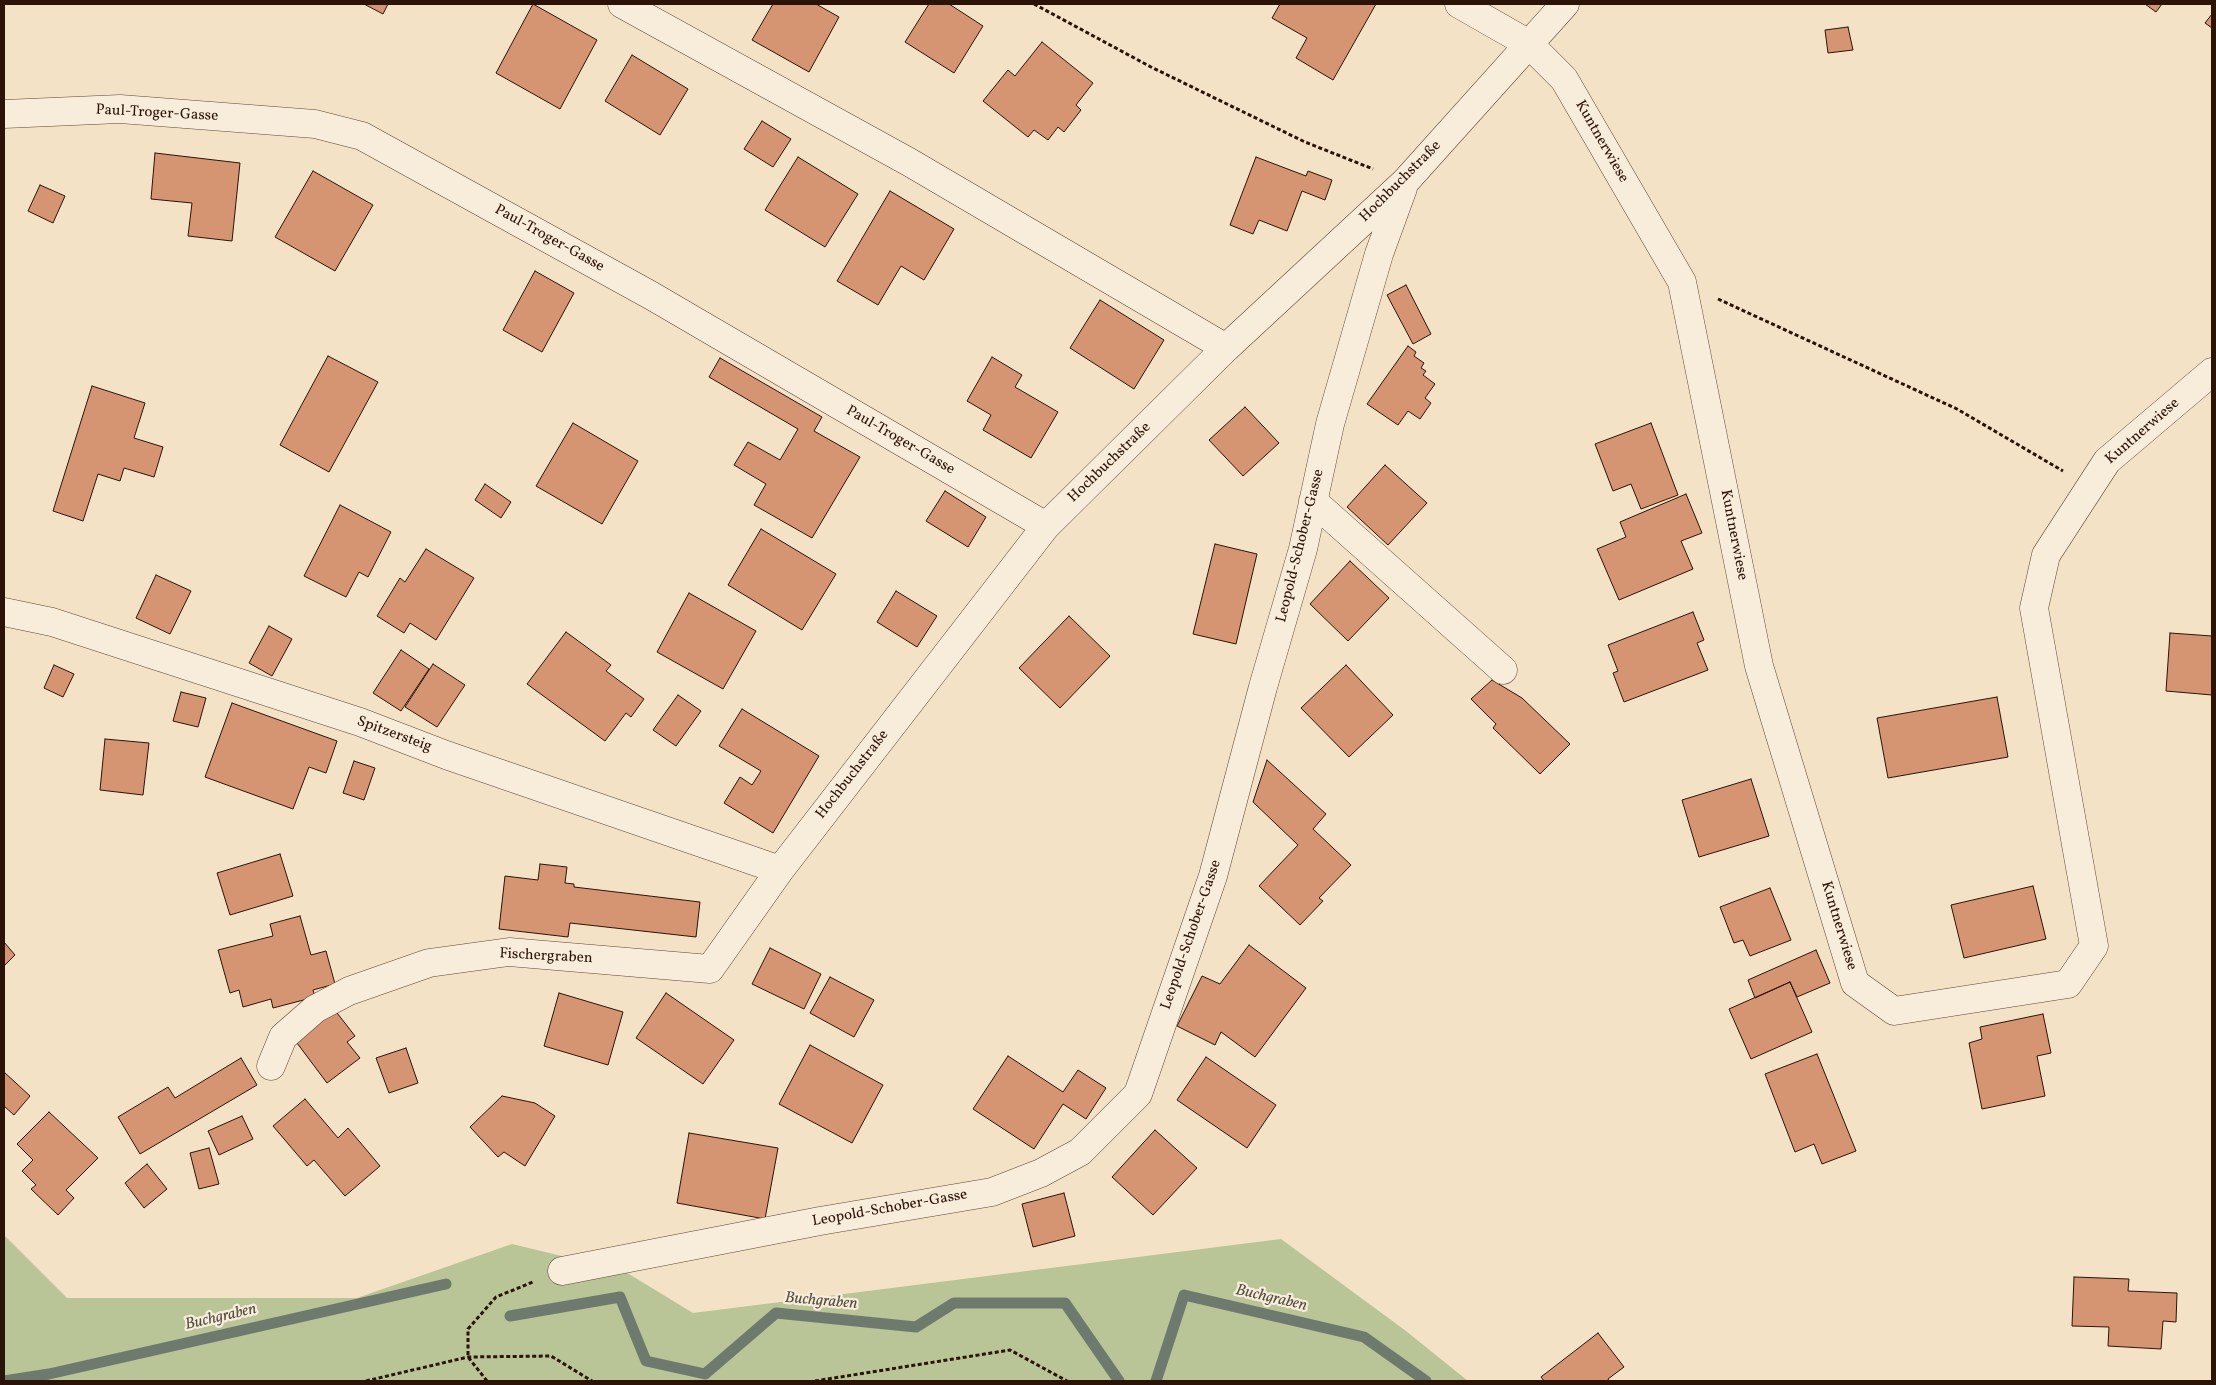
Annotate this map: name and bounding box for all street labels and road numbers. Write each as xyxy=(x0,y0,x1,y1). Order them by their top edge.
street label: Kuntnerwiese xyxy=(1570,98,1632,186)
street label: Paul-Troger-Gasse xyxy=(95,102,219,126)
street label: Hochbuchstraße xyxy=(1356,137,1446,227)
street label: Paul-Troger-Gasse xyxy=(491,201,607,277)
street label: Kuntnerwiese xyxy=(2102,395,2184,469)
street label: Paul-Troger-Gasse xyxy=(842,403,958,479)
street label: Hochbuchstraße xyxy=(1065,419,1155,507)
street label: Leopold-Schober-Gasse xyxy=(1273,468,1329,624)
street label: Kuntnerwiese xyxy=(1715,488,1751,582)
street label: Spitzersteig xyxy=(354,713,434,757)
street label: Hochbuchstraße xyxy=(813,727,893,823)
street label: Leopold-Schober-Gasse xyxy=(1158,858,1226,1012)
street label: Kuntnerwiese xyxy=(1816,879,1860,973)
street label: Fischergraben xyxy=(499,946,593,968)
street label: Leopold-Schober-Gasse xyxy=(811,1186,969,1232)

